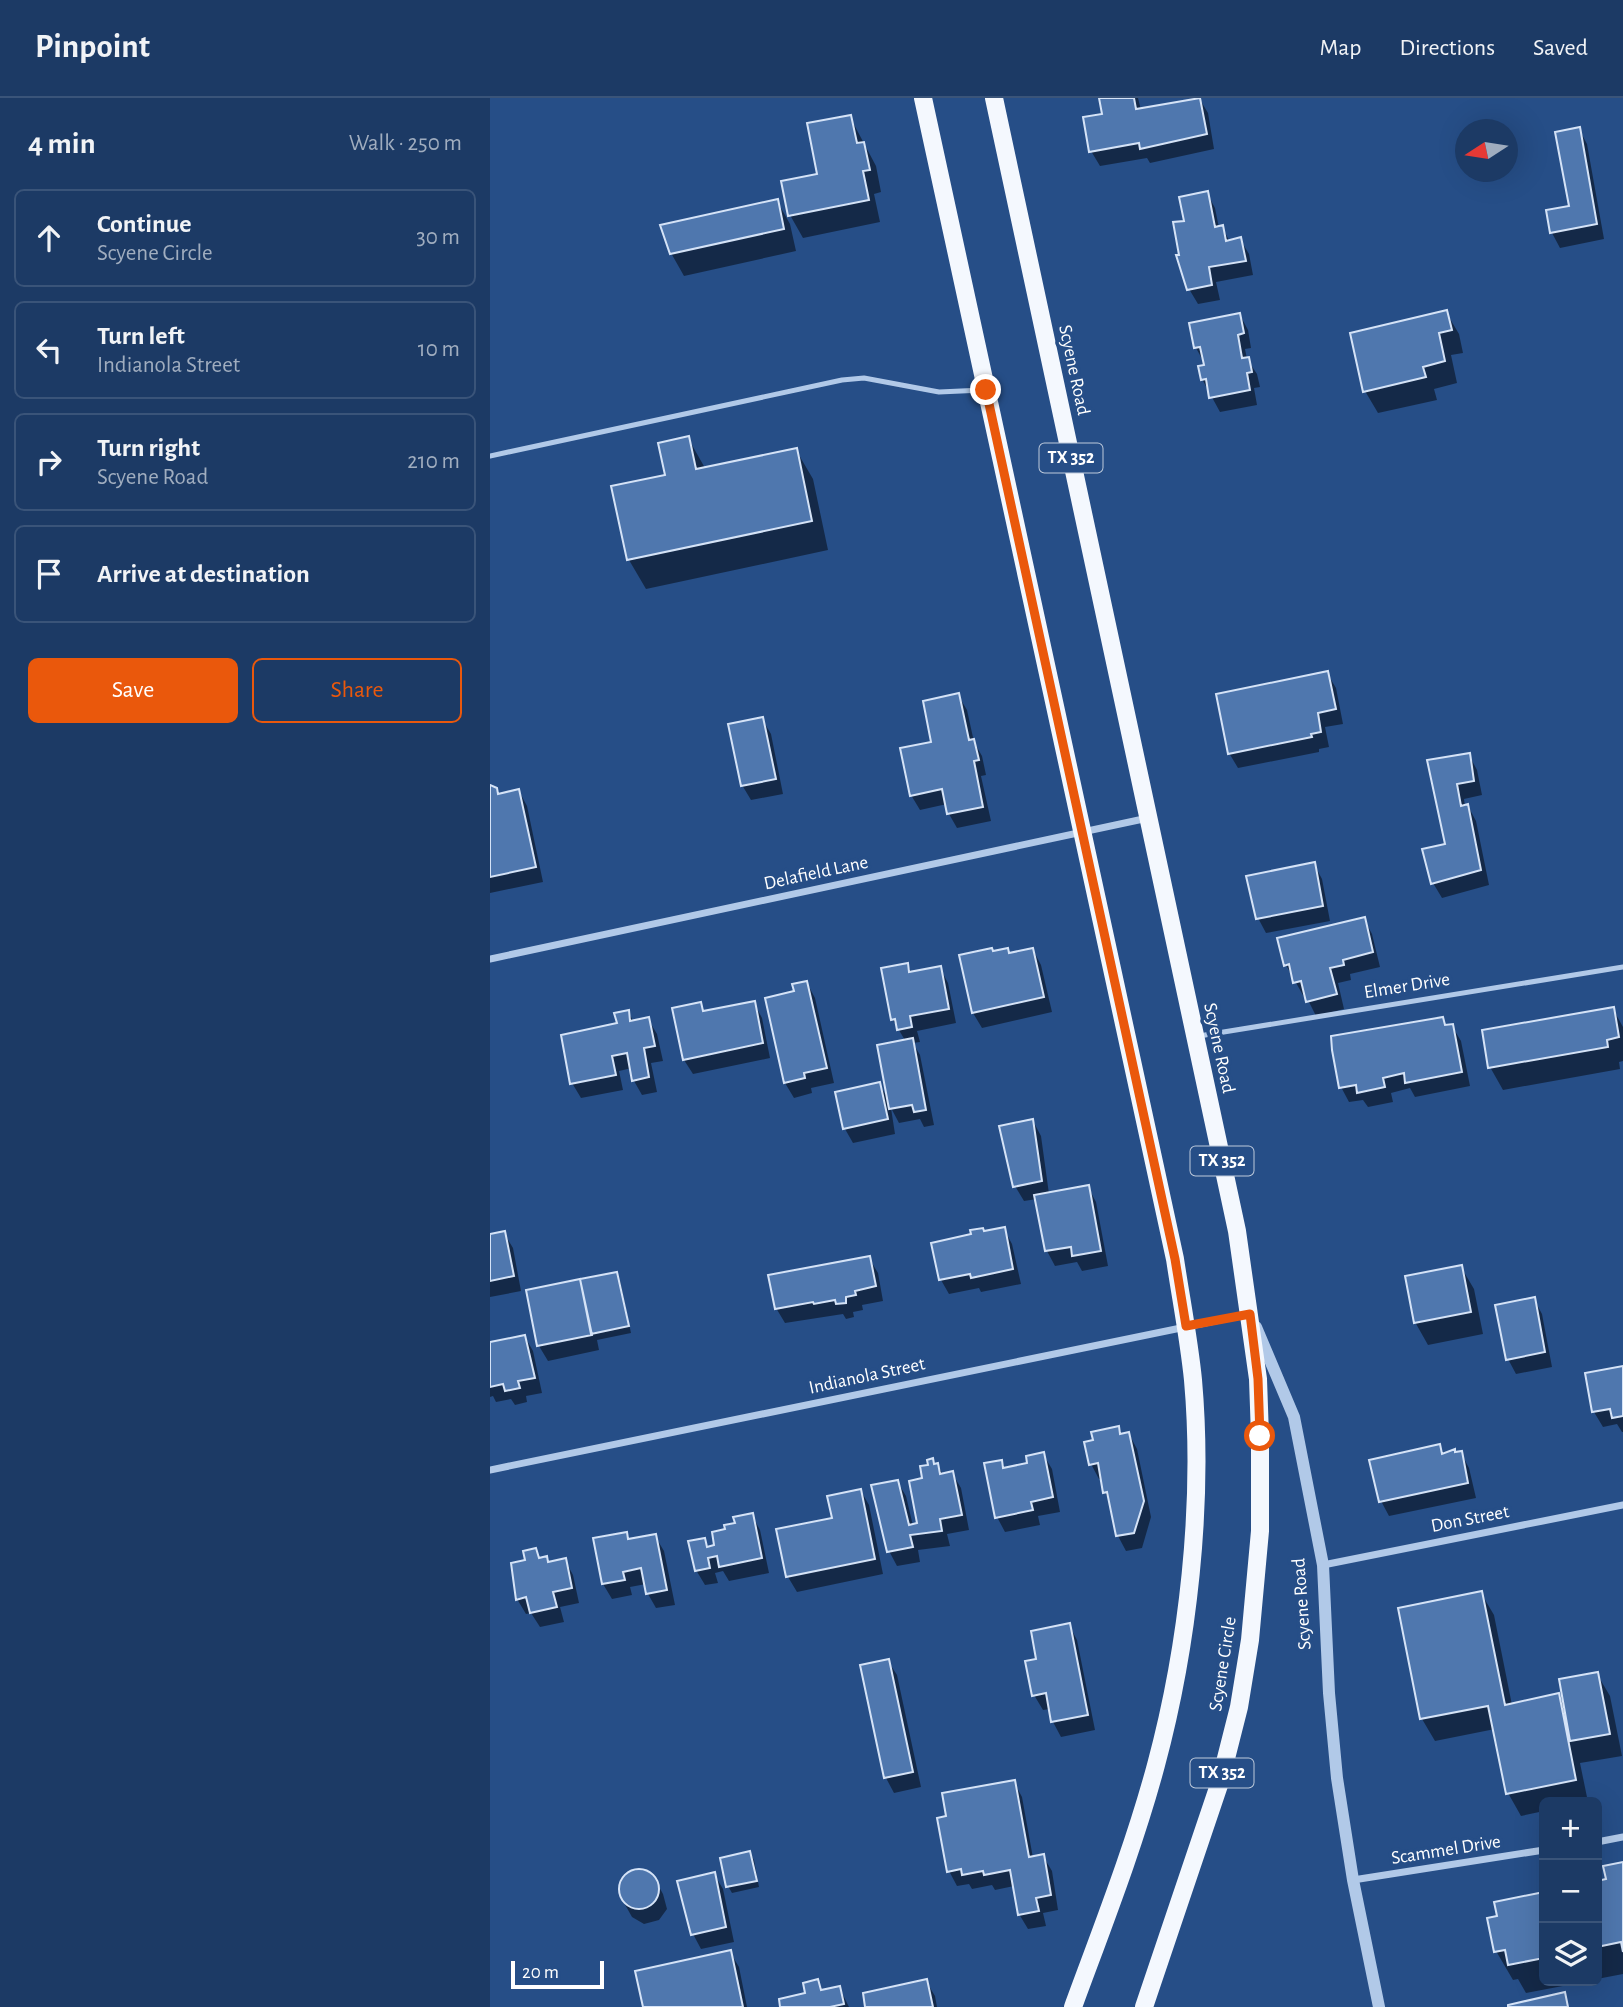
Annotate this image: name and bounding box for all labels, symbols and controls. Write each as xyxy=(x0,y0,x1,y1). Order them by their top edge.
text: Pinpoint xyxy=(35,31,150,64)
text: Map xyxy=(1319,36,1361,60)
text: Directions xyxy=(1399,36,1495,60)
text: Saved xyxy=(1533,36,1588,60)
north arrow xyxy=(1455,119,1518,182)
text: 4 min xyxy=(28,129,96,159)
text: Walk · 250 m xyxy=(349,132,462,155)
text: Continue xyxy=(97,211,192,237)
icon: ahead xyxy=(30,219,68,257)
text: 30 m xyxy=(416,226,460,249)
text: Scyene Circle xyxy=(97,242,213,265)
text: Turn left xyxy=(97,323,185,349)
street label: Scyene Road xyxy=(1055,323,1093,417)
icon: left xyxy=(30,331,68,369)
text: 10 m xyxy=(418,338,460,361)
text: Indianola Street xyxy=(97,354,240,377)
route end xyxy=(970,374,1001,405)
text: Turn right xyxy=(97,435,200,461)
icon: right xyxy=(30,443,68,481)
road number: TX 352 xyxy=(1040,444,1102,472)
text: 210 m xyxy=(407,450,460,473)
text: Scyene Road xyxy=(97,466,208,489)
icon: arrive xyxy=(30,555,68,593)
text: Arrive at destination xyxy=(97,561,310,587)
button: Save xyxy=(28,658,238,723)
button: Share xyxy=(252,658,462,723)
street label: Delafield Lane xyxy=(762,853,870,893)
street label: Elmer Drive xyxy=(1363,970,1451,1002)
street label: Scyene Road xyxy=(1200,1001,1238,1095)
road number: TX 352 xyxy=(1190,1146,1254,1176)
street label: Indianola Street xyxy=(807,1354,927,1398)
route start xyxy=(1244,1420,1275,1451)
street label: Don Street xyxy=(1429,1502,1511,1536)
street label: Scyene Road xyxy=(1289,1557,1315,1651)
street label: Scyene Circle xyxy=(1206,1615,1240,1713)
road number: TX 352 xyxy=(1190,1758,1254,1788)
map controls xyxy=(1539,1797,1602,1986)
button: + xyxy=(1539,1797,1602,1860)
street label: Scammel Drive xyxy=(1390,1832,1502,1868)
button: − xyxy=(1539,1860,1602,1923)
button: layers xyxy=(1539,1923,1602,1986)
scale bar xyxy=(511,1958,604,1990)
text: 20 m xyxy=(522,1963,559,1982)

